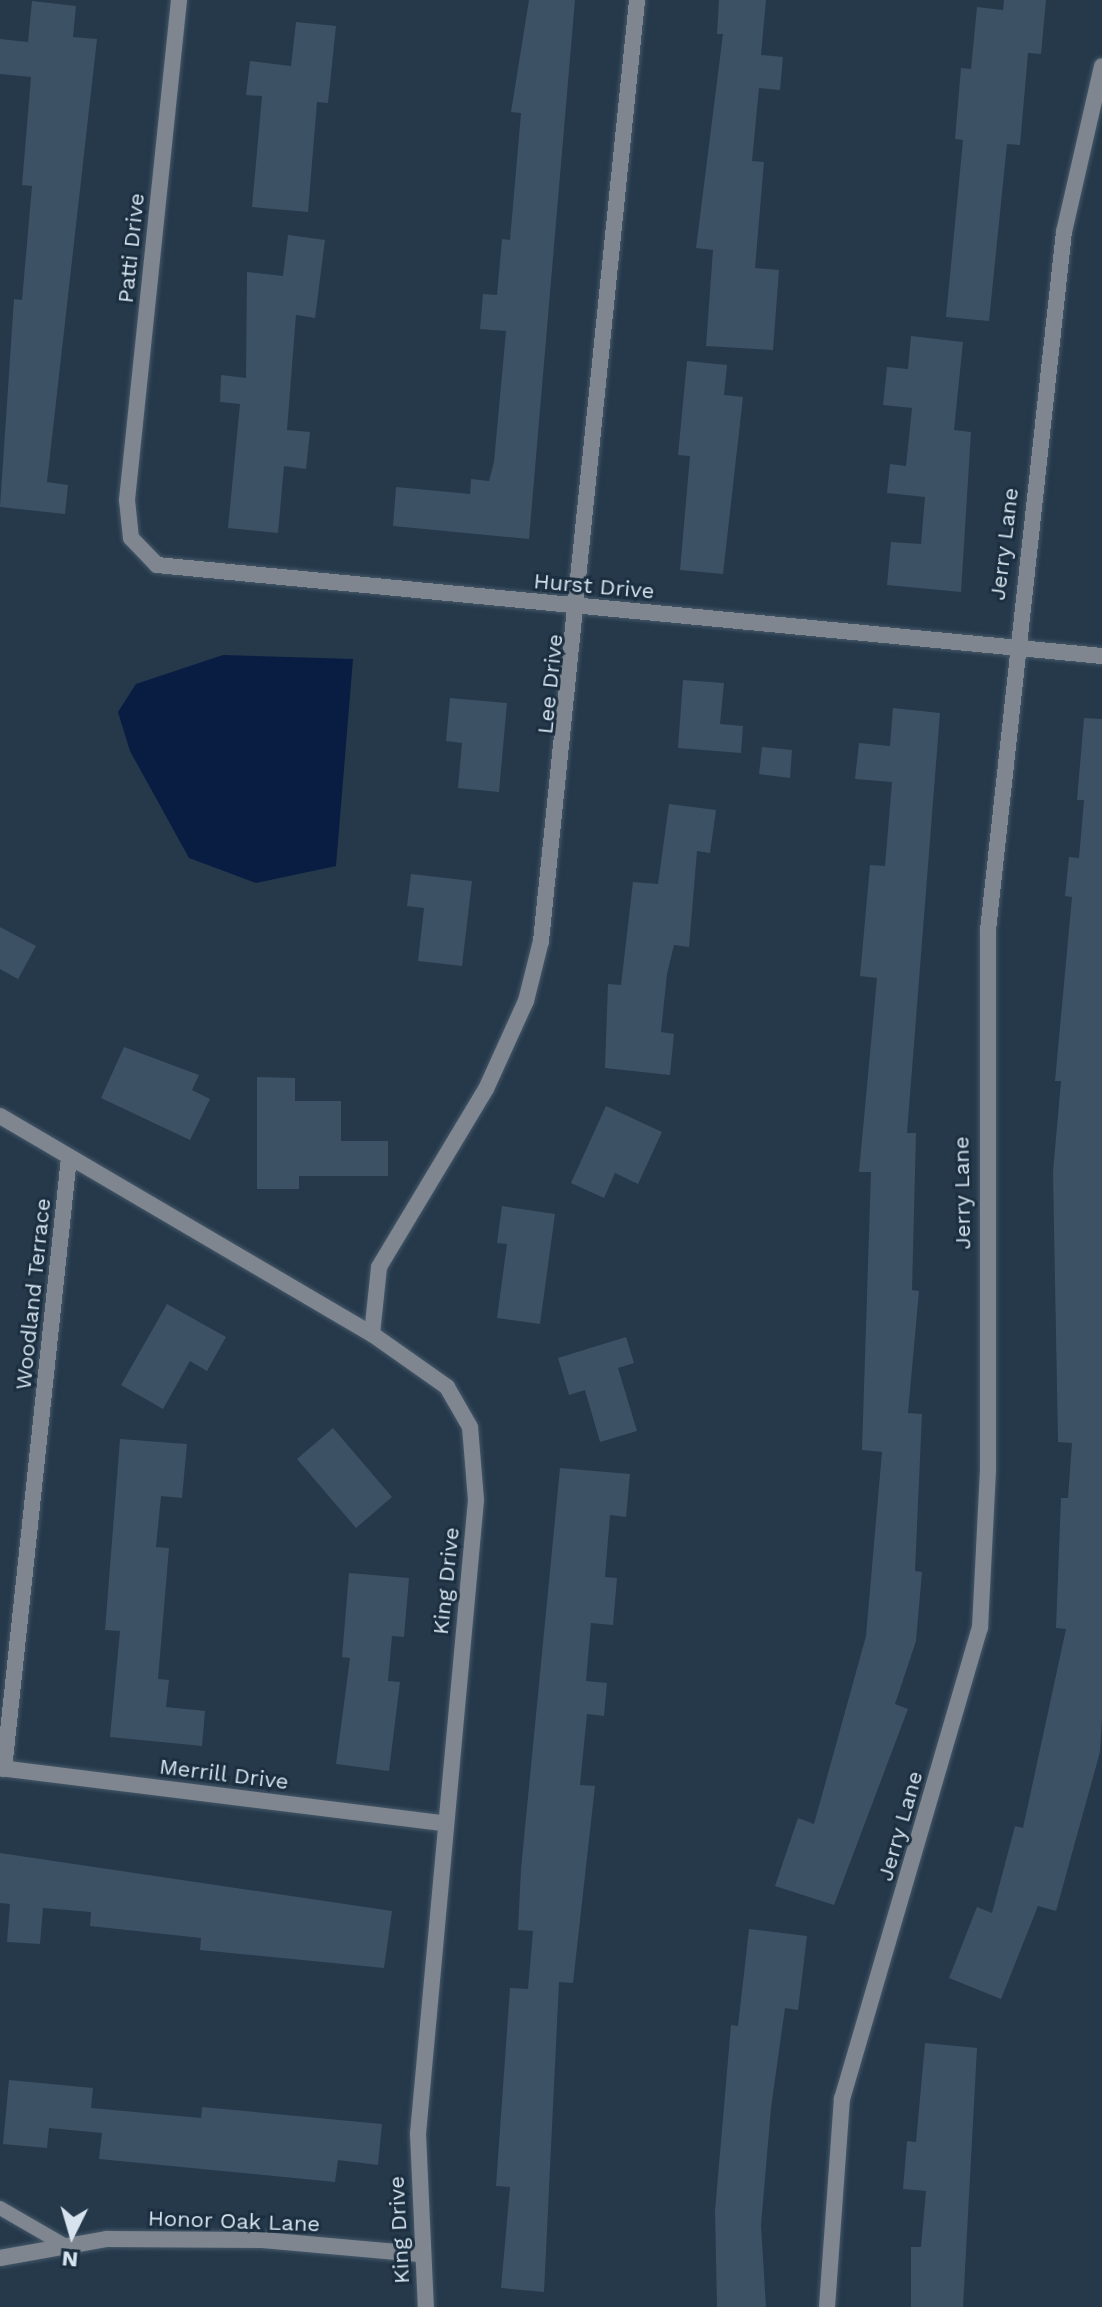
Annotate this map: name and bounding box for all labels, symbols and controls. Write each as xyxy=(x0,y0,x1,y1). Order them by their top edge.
street label: Patti Drive xyxy=(112,192,150,304)
street label: Jerry Lane xyxy=(984,486,1024,602)
street label: Hurst Drive xyxy=(533,568,655,604)
street label: Lee Drive xyxy=(532,633,568,735)
street label: Jerry Lane xyxy=(948,1136,976,1250)
street label: Woodland Terrace xyxy=(10,1196,56,1392)
street label: King Drive xyxy=(427,1526,465,1636)
street label: Merrill Drive xyxy=(157,1753,291,1795)
street label: Jerry Lane xyxy=(872,1768,928,1884)
street label: King Drive xyxy=(383,2175,415,2285)
north arrow xyxy=(32,2195,112,2275)
street label: Honor Oak Lane xyxy=(147,2205,321,2237)
text: N xyxy=(61,2246,79,2273)

